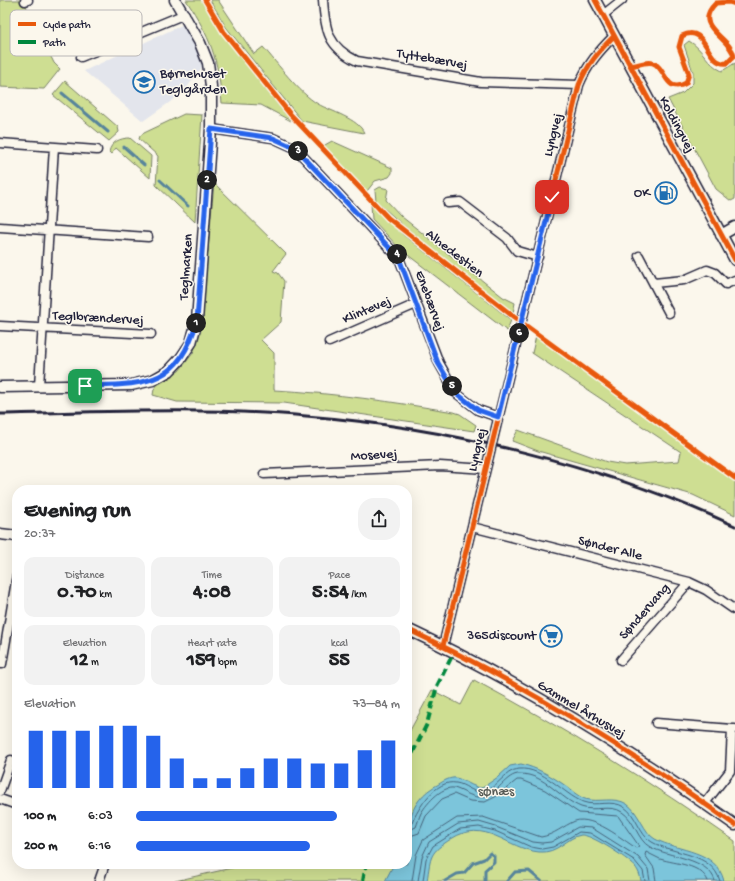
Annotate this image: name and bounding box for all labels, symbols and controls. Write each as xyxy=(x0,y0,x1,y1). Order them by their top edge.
legend xyxy=(10,10,142,56)
text: Cycle path xyxy=(43,20,91,32)
text: Path xyxy=(42,38,66,50)
street label: Tyttebærvej xyxy=(394,45,469,75)
place label: Børnehuset Teglgården xyxy=(159,66,227,99)
school or university icon: Børnehuset Teglgården xyxy=(131,69,157,95)
street label: Koldingvej xyxy=(654,94,698,156)
street label: Lyngvej xyxy=(540,112,568,158)
pin: 3 xyxy=(288,141,308,161)
text: 3 xyxy=(295,145,301,157)
pin: 2 xyxy=(197,170,217,190)
text: 2 xyxy=(204,174,210,186)
pin xyxy=(535,180,569,214)
fuel station icon: OK xyxy=(653,180,679,206)
place label: OK xyxy=(634,185,651,202)
icon: check xyxy=(541,186,563,208)
street label: Alhedestien xyxy=(421,226,487,282)
street label: Teglmarken xyxy=(176,233,198,302)
pin: 4 xyxy=(387,244,407,264)
text: 4 xyxy=(394,248,400,260)
street label: Enebærvej xyxy=(410,268,448,334)
street label: Klintevej xyxy=(340,293,394,329)
street label: Teglbrændervej xyxy=(51,308,144,330)
pin: 1 xyxy=(186,313,206,333)
text: 1 xyxy=(194,317,198,329)
pin: 6 xyxy=(509,323,529,343)
text: 6 xyxy=(516,327,522,339)
pin xyxy=(68,369,102,403)
icon: arrive xyxy=(74,375,96,397)
pin: 5 xyxy=(442,376,462,396)
text: 5 xyxy=(449,380,455,392)
street label: Lyngvej xyxy=(465,427,491,473)
street label: Mosevej xyxy=(350,446,398,466)
button: share xyxy=(358,498,400,540)
text: Evening run xyxy=(24,499,131,525)
text: 20:37 xyxy=(24,527,55,542)
street label: Sønder Alle xyxy=(576,533,645,565)
text: Distance xyxy=(65,570,104,582)
text: Time xyxy=(202,570,222,582)
text: Pace xyxy=(329,570,350,582)
street label: Søndervang xyxy=(616,580,674,644)
text: 0.70 xyxy=(57,582,97,605)
text: 4:08 xyxy=(193,582,231,605)
text: 5:54 xyxy=(312,582,349,605)
text: km xyxy=(97,589,112,601)
text: /km xyxy=(349,589,367,601)
supermarket icon: 365discount xyxy=(538,623,564,649)
place label: 365discount xyxy=(466,628,537,645)
text: Elevation xyxy=(63,638,107,650)
text: Heart rate xyxy=(187,638,237,650)
text: kcal xyxy=(331,638,348,650)
text: 12 xyxy=(71,650,88,673)
text: 159 xyxy=(187,650,215,673)
text: 55 xyxy=(329,650,350,673)
text: m xyxy=(88,657,99,669)
text: bpm xyxy=(215,657,237,669)
street label: Gammel Århusvej xyxy=(534,677,628,743)
text: Elevation xyxy=(24,697,76,712)
text: 73–84 m xyxy=(353,697,400,712)
park label: sØnæs xyxy=(478,784,515,801)
text: 100 m xyxy=(24,809,56,824)
text: 6:03 xyxy=(88,809,113,824)
text: 200 m xyxy=(24,839,57,854)
text: 6:16 xyxy=(88,839,111,854)

